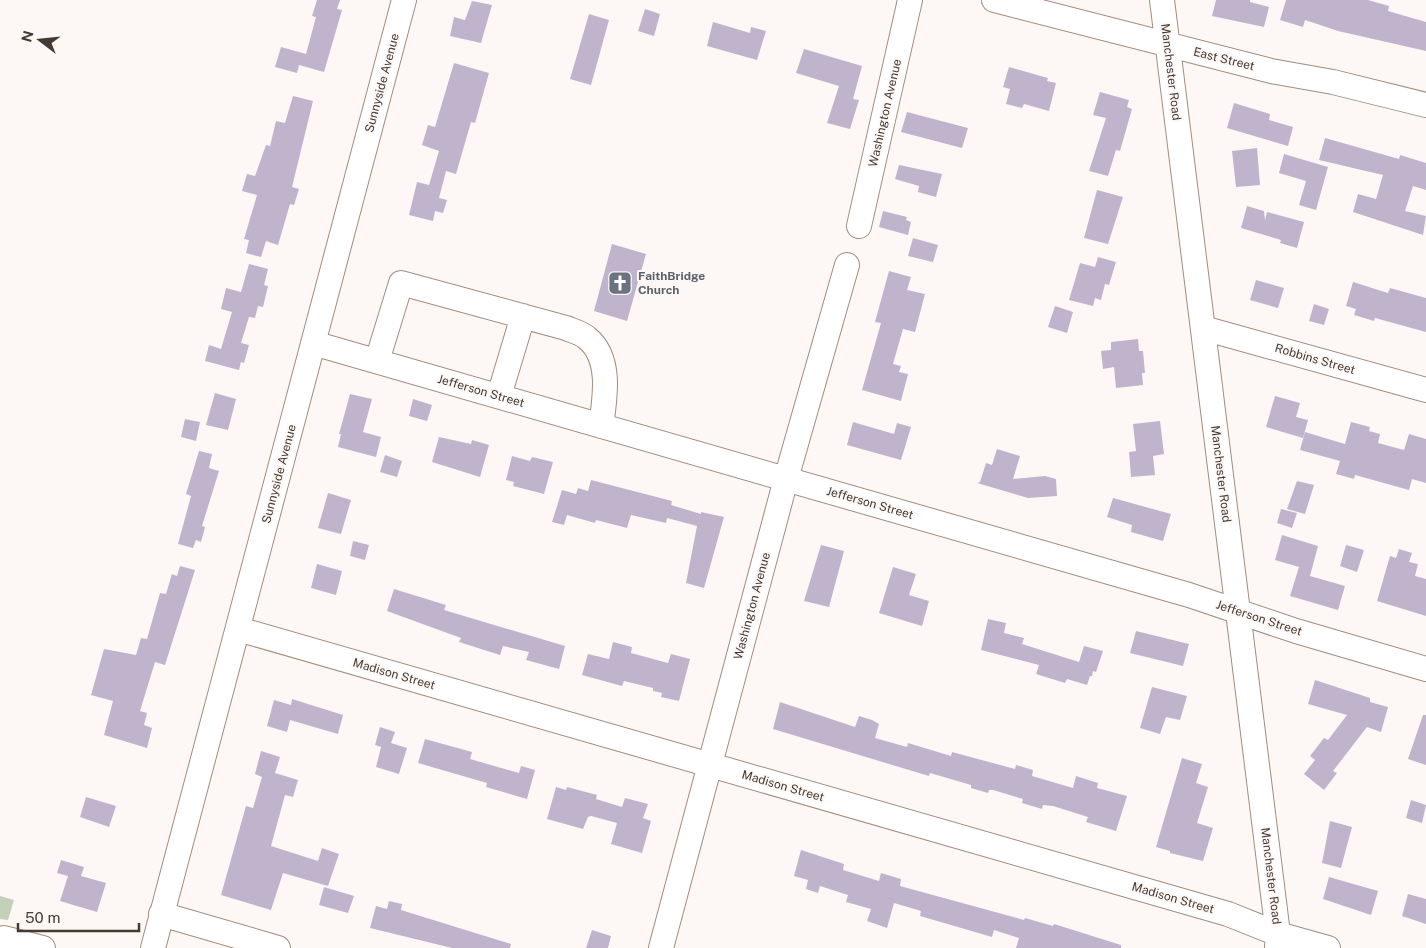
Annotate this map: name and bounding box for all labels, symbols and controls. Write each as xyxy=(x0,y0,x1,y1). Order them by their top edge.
north arrow xyxy=(15,15,65,65)
street label: Manchester Road xyxy=(1158,23,1184,121)
text: N xyxy=(18,29,37,44)
street label: Sunnyside Avenue xyxy=(362,32,402,134)
street label: East Street xyxy=(1192,45,1256,73)
street label: Washington Avenue xyxy=(866,57,904,168)
place label: FaithBridge Church xyxy=(638,269,705,297)
church icon: FaithBridge Church xyxy=(607,270,633,296)
street label: Robbins Street xyxy=(1273,341,1357,377)
street label: Jefferson Street xyxy=(436,372,526,410)
street label: Sunnyside Avenue xyxy=(259,423,299,525)
street label: Manchester Road xyxy=(1208,425,1234,523)
street label: Jefferson Street xyxy=(825,484,915,522)
street label: Washington Avenue xyxy=(731,551,773,661)
street label: Jefferson Street xyxy=(1214,598,1304,639)
street label: Madison Street xyxy=(351,656,437,693)
street label: Madison Street xyxy=(740,768,826,805)
street label: Manchester Road xyxy=(1258,827,1284,925)
street label: Madison Street xyxy=(1130,880,1216,917)
scale bar xyxy=(18,900,139,932)
text: 50 m xyxy=(25,909,60,926)

